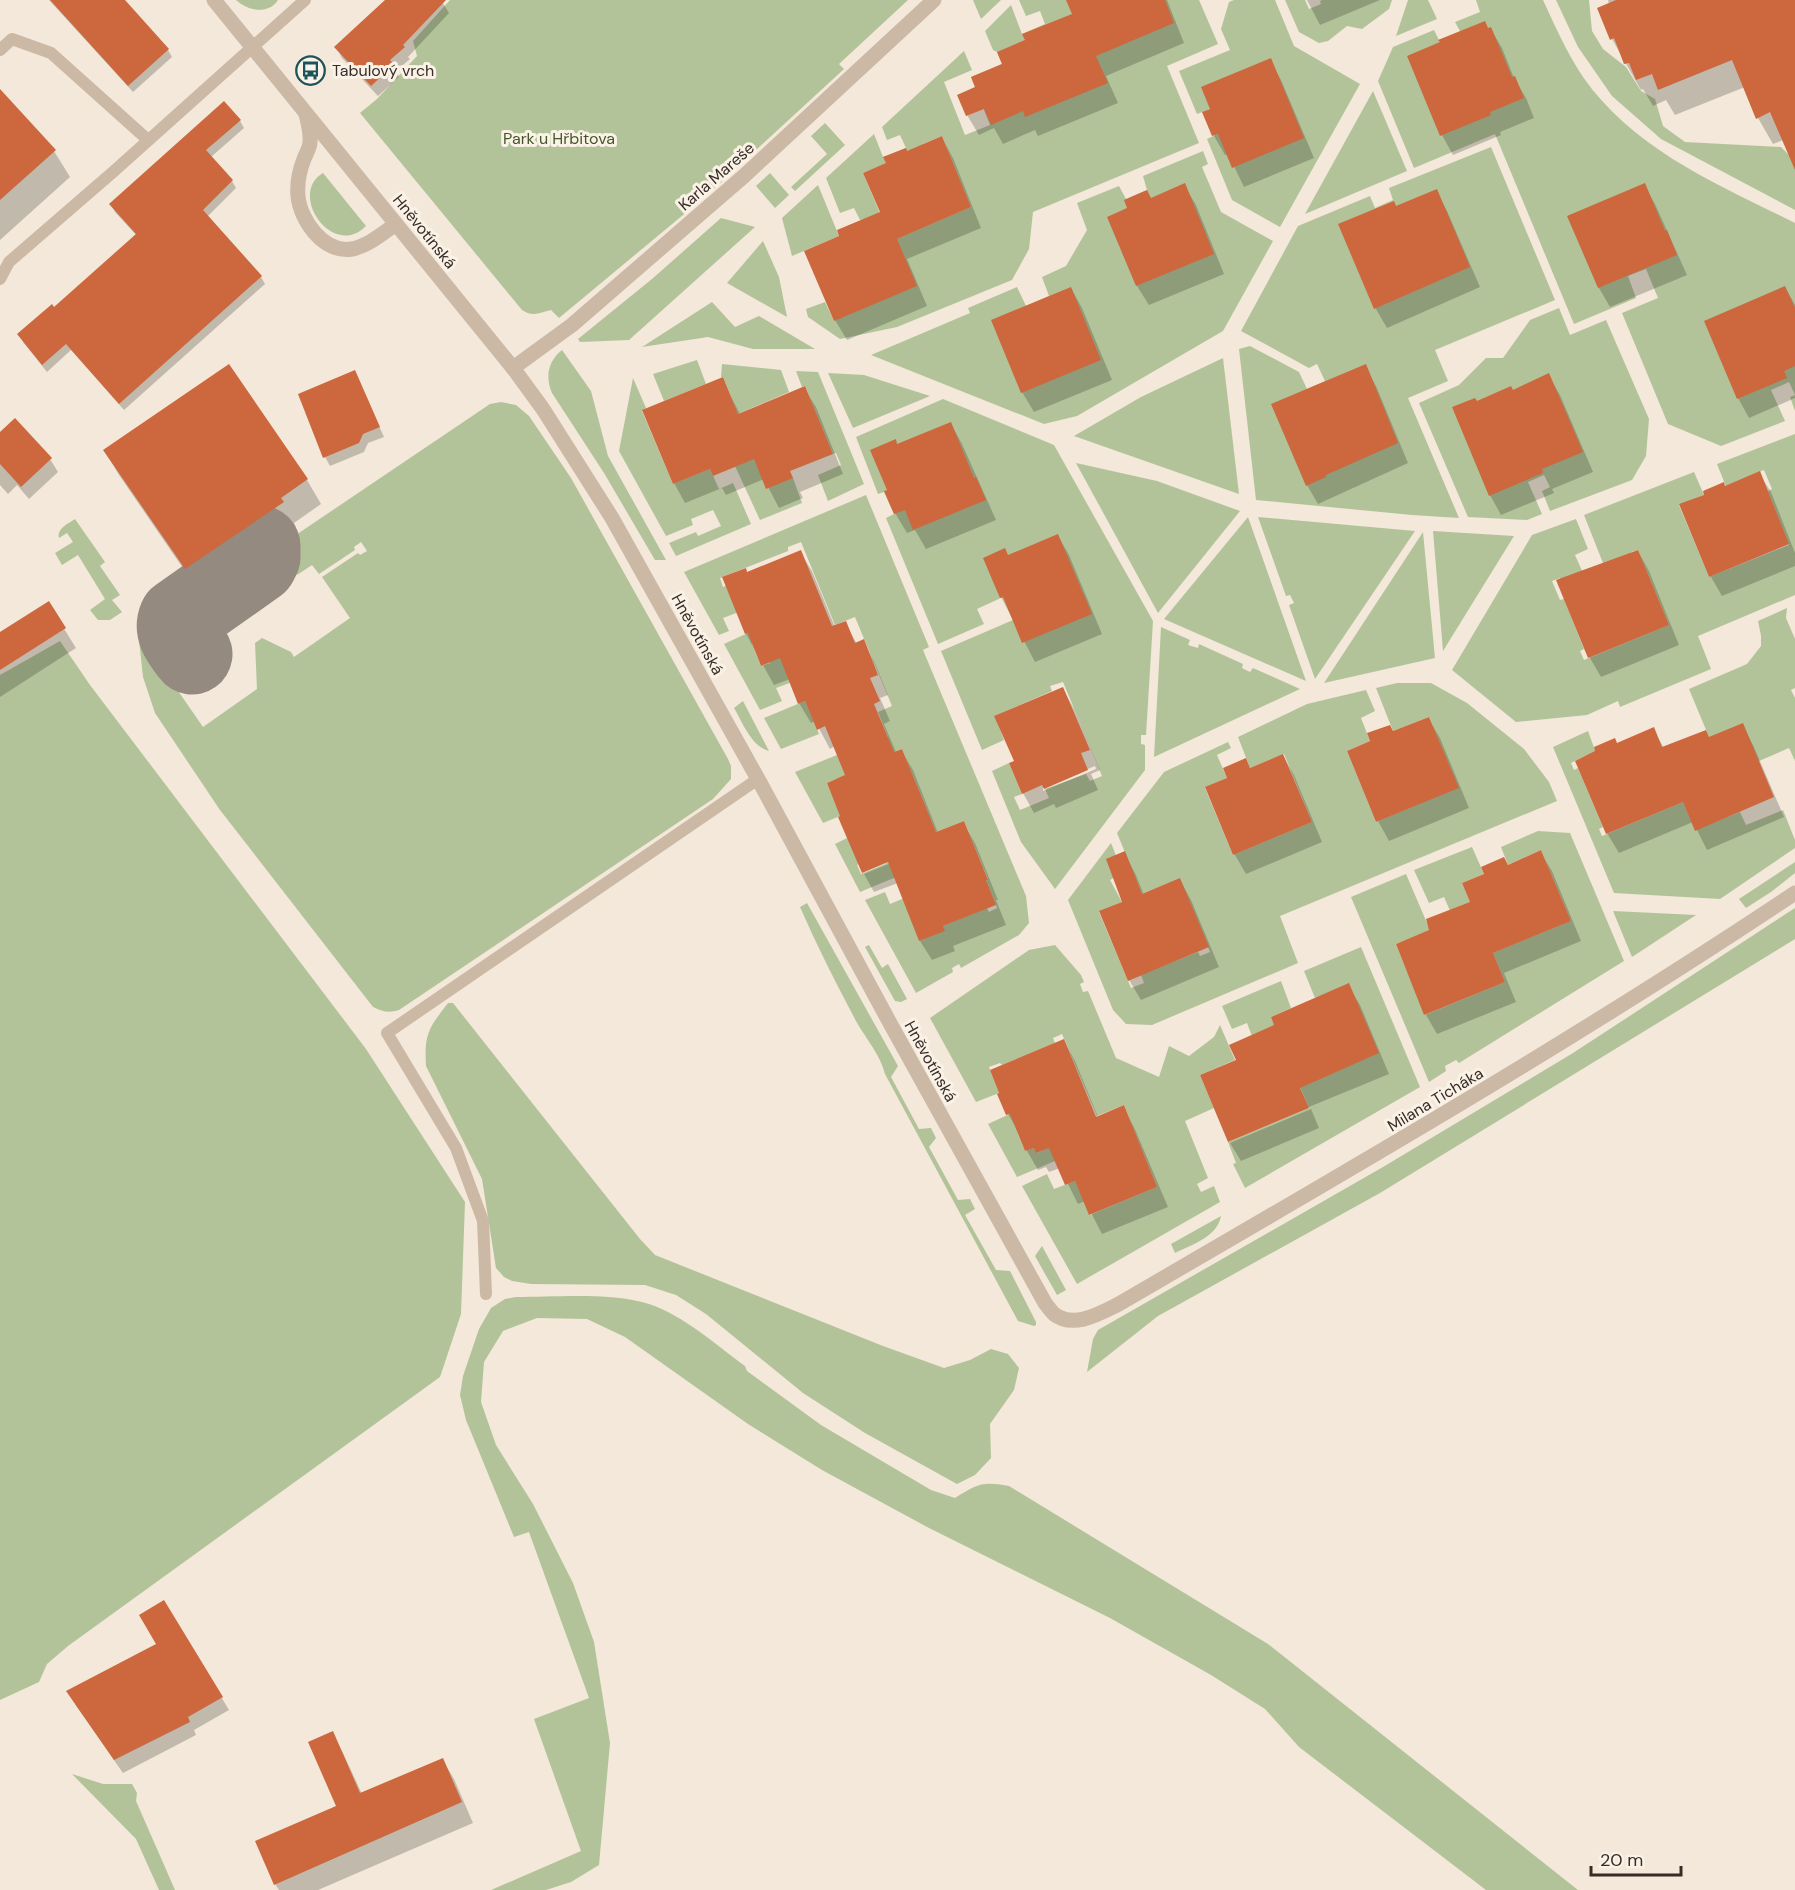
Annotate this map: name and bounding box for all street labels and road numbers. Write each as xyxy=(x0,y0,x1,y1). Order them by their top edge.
street label: Karla Mareše xyxy=(674,138,759,215)
street label: Hněvotínská xyxy=(388,190,461,273)
street label: Hněvotínská xyxy=(667,590,729,679)
street label: Hněvotínská xyxy=(900,1017,962,1106)
street label: Milana Ticháka xyxy=(1383,1063,1487,1136)

